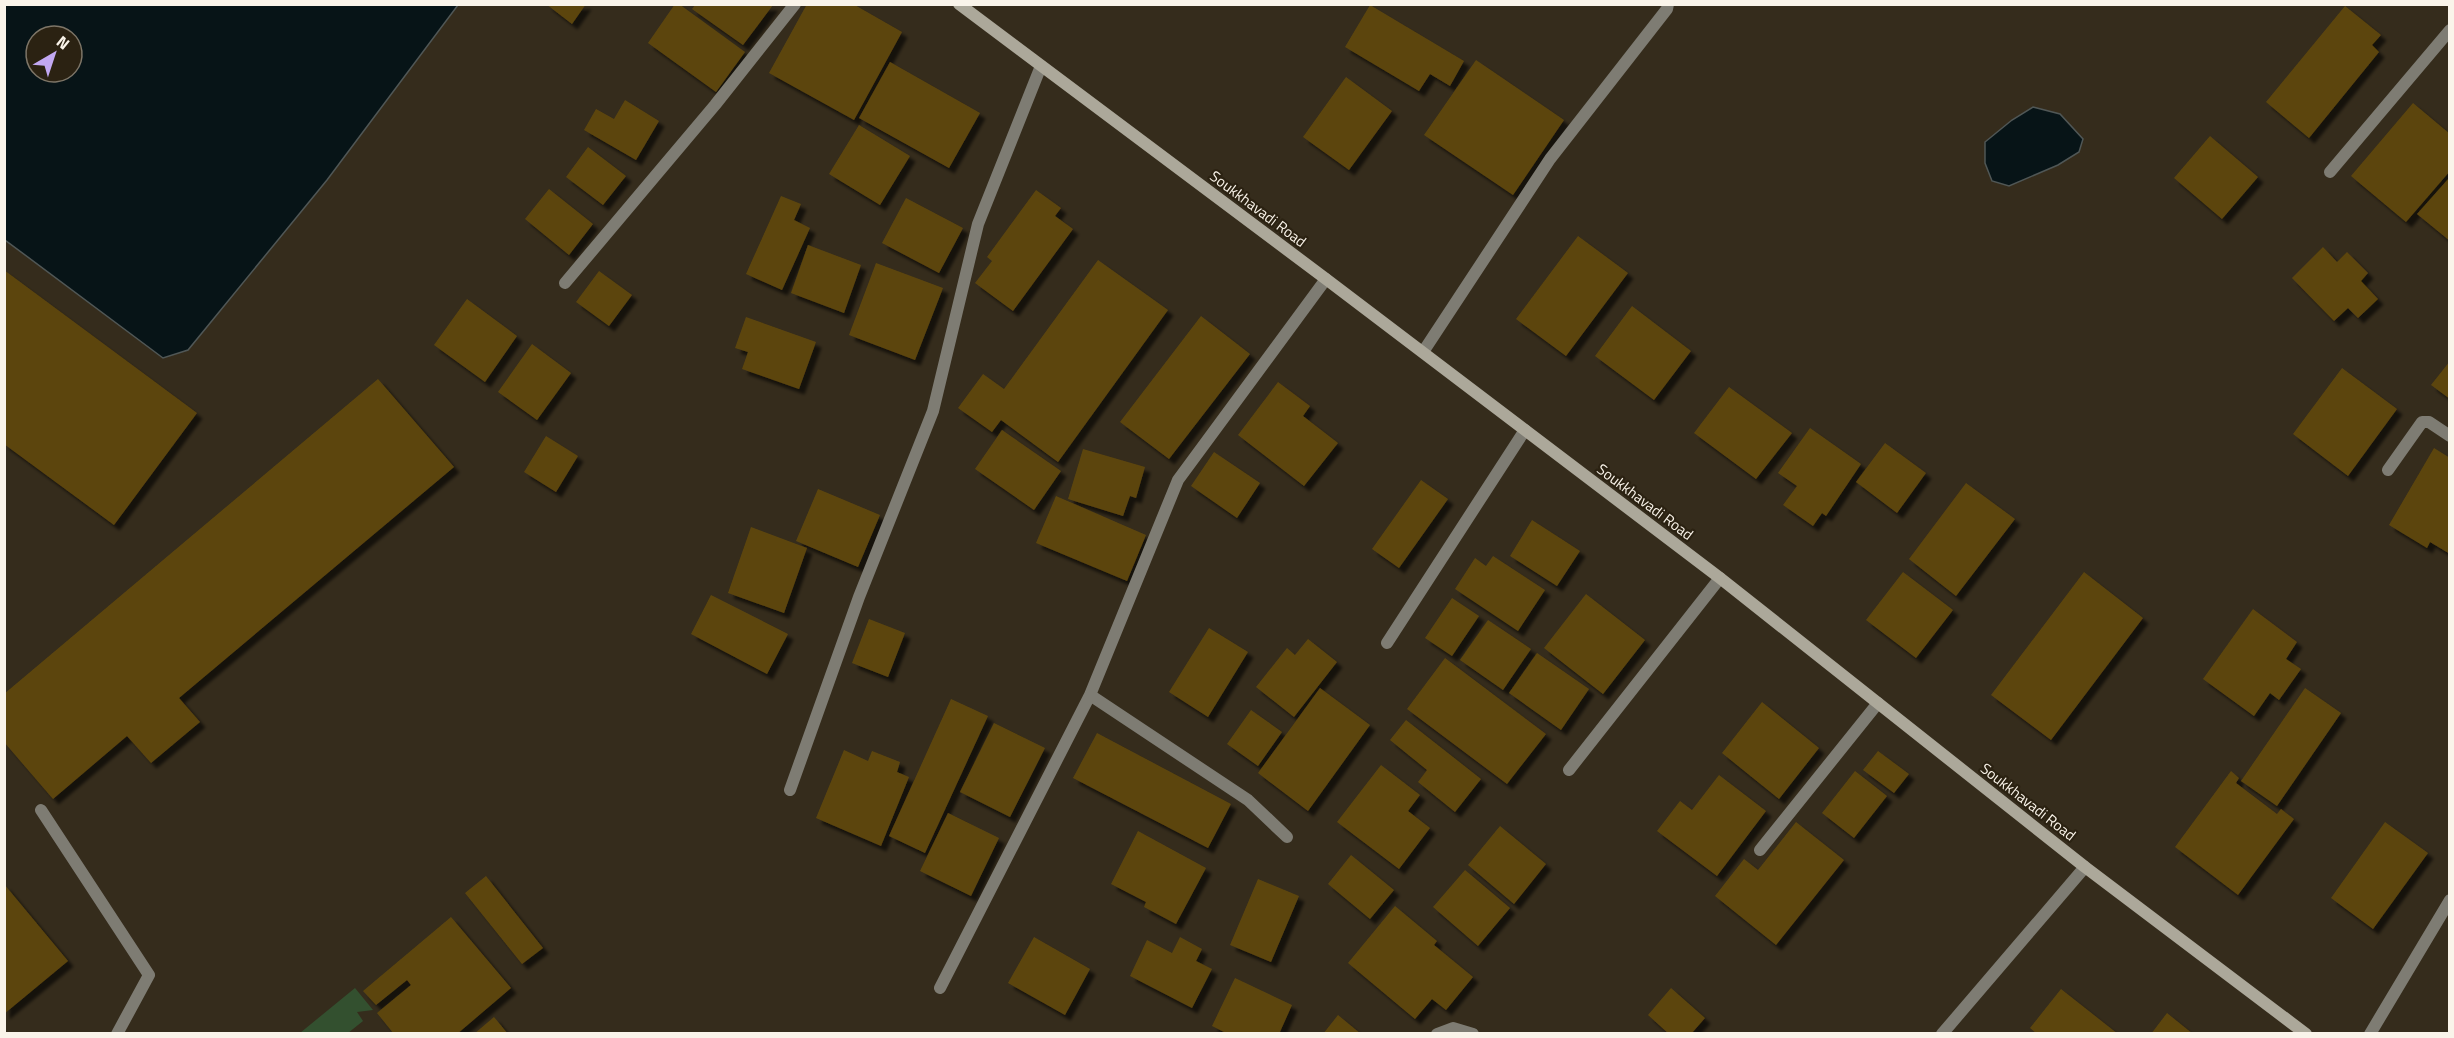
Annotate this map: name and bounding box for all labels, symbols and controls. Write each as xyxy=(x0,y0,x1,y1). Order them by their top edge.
north arrow xyxy=(24,24,84,84)
text: N xyxy=(52,30,75,55)
street label: Soukkhavadi Road xyxy=(1205,165,1311,253)
street label: Soukkhavadi Road xyxy=(1592,458,1698,546)
street label: Soukkhavadi Road xyxy=(1976,757,2081,846)

